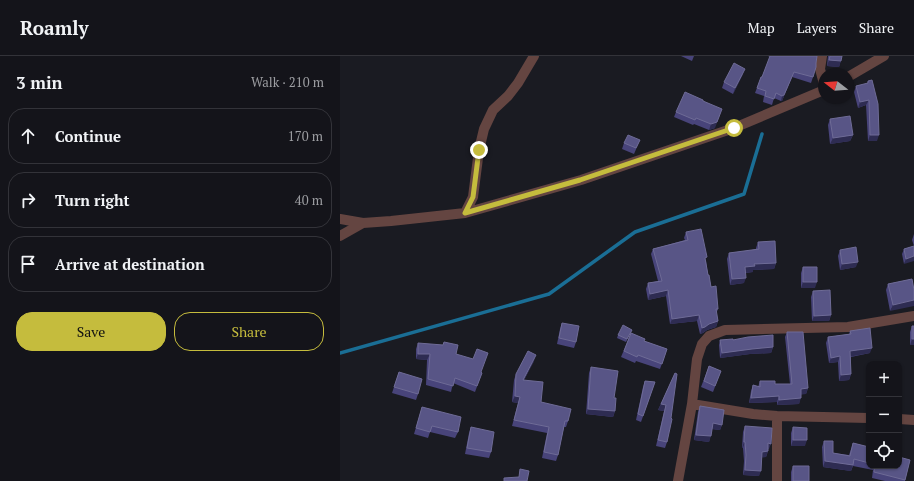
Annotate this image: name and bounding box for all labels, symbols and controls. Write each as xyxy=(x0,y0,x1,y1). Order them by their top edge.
text: Roamly xyxy=(20,15,89,40)
text: Map xyxy=(748,18,775,37)
text: Layers xyxy=(797,18,837,37)
text: Share xyxy=(859,18,894,37)
north arrow xyxy=(818,68,854,104)
text: 3 min xyxy=(16,71,63,94)
text: Walk · 210 m xyxy=(251,73,324,91)
route start xyxy=(725,119,743,137)
icon: ahead xyxy=(17,125,39,147)
text: Continue xyxy=(55,126,121,146)
text: 170 m xyxy=(288,127,323,145)
route end xyxy=(470,141,488,159)
icon: right xyxy=(17,189,39,211)
text: Turn right xyxy=(55,190,130,210)
text: 40 m xyxy=(295,191,323,209)
icon: arrive xyxy=(17,253,39,275)
text: Arrive at destination xyxy=(55,254,205,274)
button: Save xyxy=(16,312,166,351)
button: Share xyxy=(174,312,324,351)
map controls xyxy=(866,361,902,469)
button: + xyxy=(866,361,902,397)
button: − xyxy=(866,397,902,433)
button: locate xyxy=(866,433,902,469)

